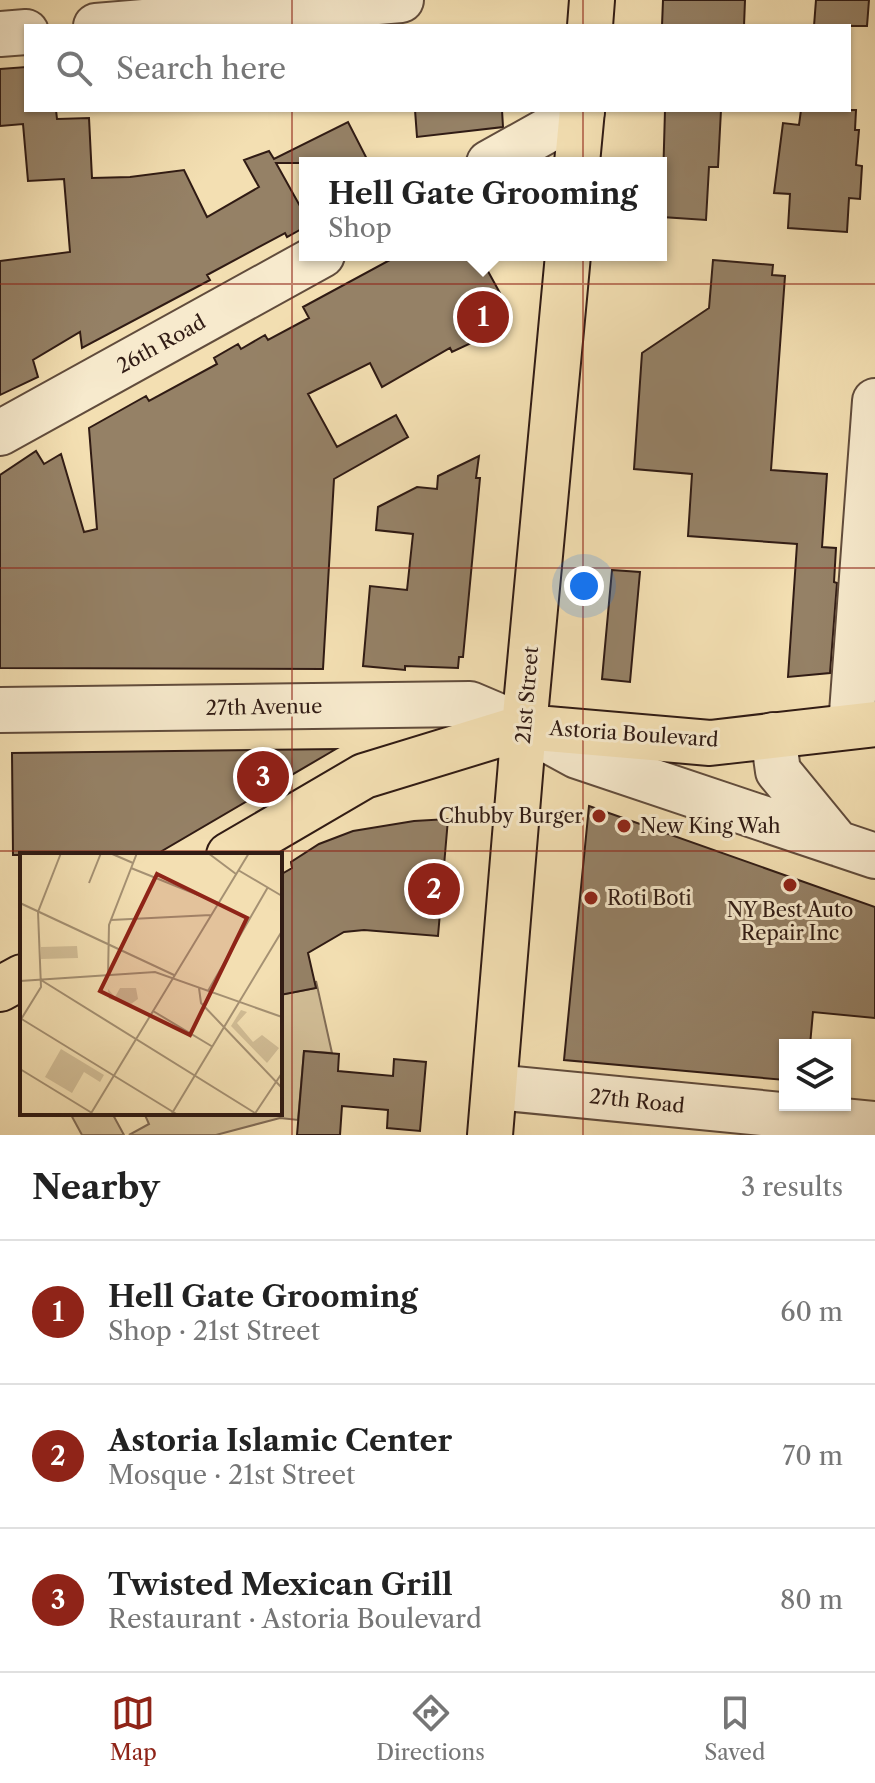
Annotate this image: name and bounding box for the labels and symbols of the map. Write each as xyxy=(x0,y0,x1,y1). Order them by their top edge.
pin: 1 xyxy=(457,287,509,347)
street label: 26th Road xyxy=(113,310,209,378)
your location xyxy=(564,566,604,606)
street label: 21st Street xyxy=(511,645,543,745)
street label: 27th Avenue xyxy=(206,694,322,720)
street label: Astoria Boulevard xyxy=(548,716,719,752)
pin: 3 xyxy=(237,747,289,807)
place label: Chubby Burger xyxy=(439,804,584,828)
marker: Chubby Burger xyxy=(590,807,608,825)
place label: New King Wah xyxy=(640,814,781,838)
marker: New King Wah xyxy=(615,817,633,835)
inset map xyxy=(20,853,282,1115)
pin: 2 xyxy=(408,859,460,919)
marker: NY Best Auto Repair Inc xyxy=(781,876,799,894)
place label: Roti Boti xyxy=(607,886,692,910)
marker: Roti Boti xyxy=(582,889,600,907)
place label: NY Best Auto Repair Inc xyxy=(727,898,853,945)
street label: 27th Road xyxy=(588,1084,686,1118)

